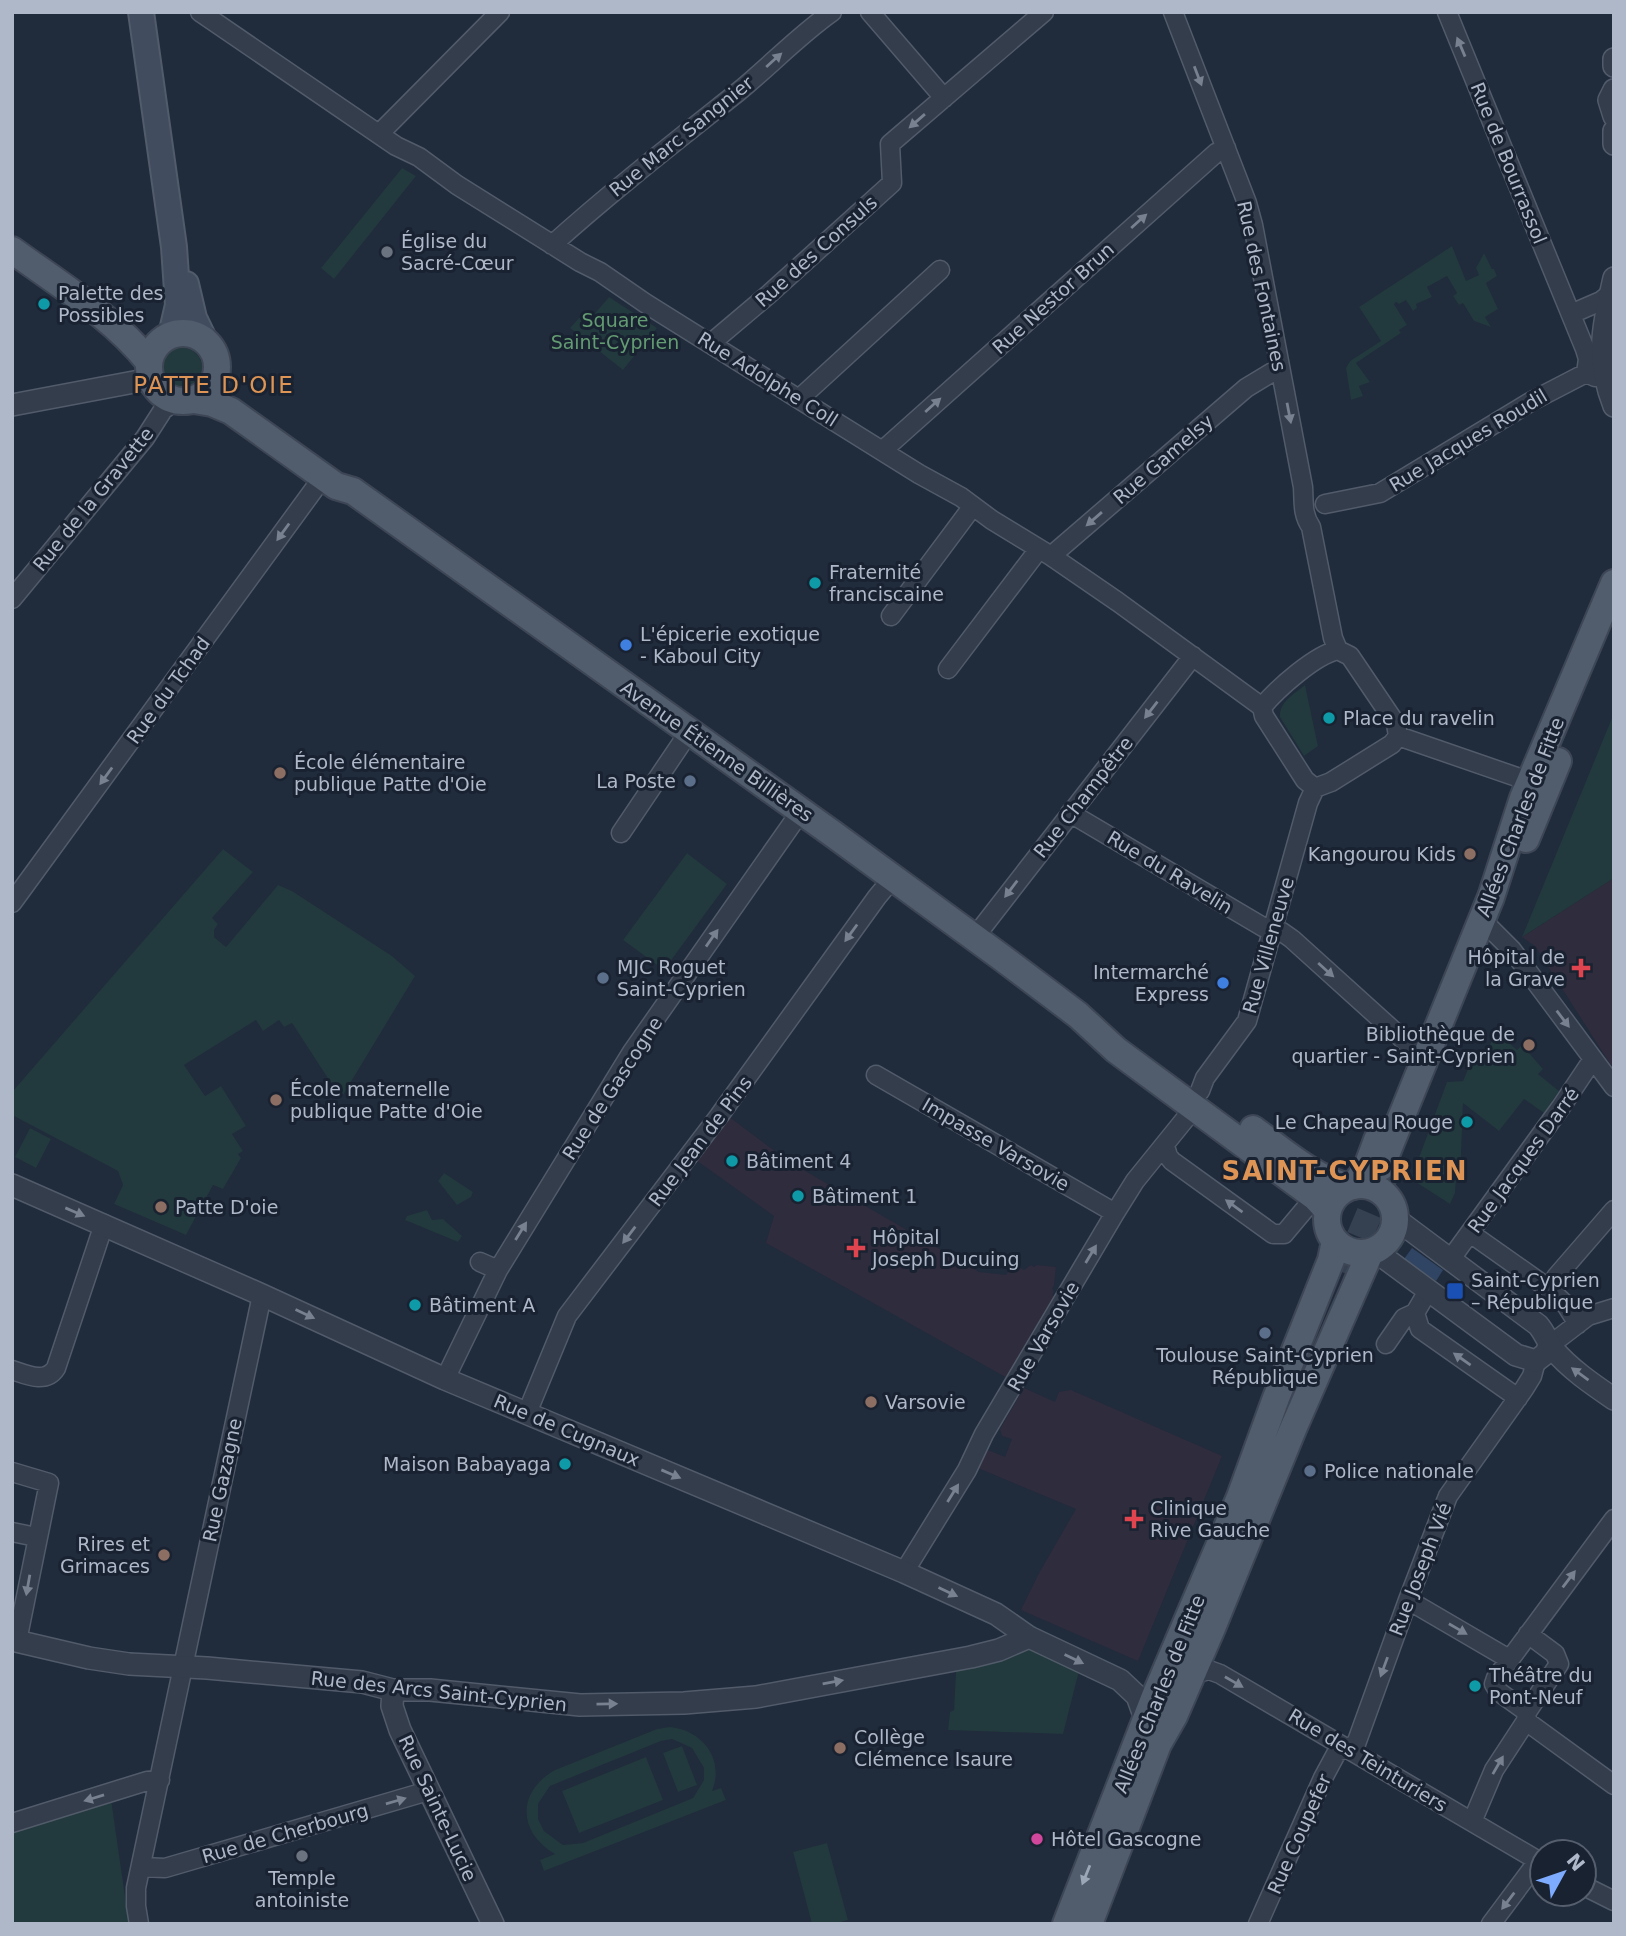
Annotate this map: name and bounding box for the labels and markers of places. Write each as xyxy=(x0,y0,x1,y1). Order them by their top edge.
place label: Église du Sacré-Cœur xyxy=(401,230,514,274)
marker: Église du Sacré-Cœur xyxy=(379,244,395,260)
place label: Palette des Possibles xyxy=(58,282,164,326)
marker: Palette des Possibles xyxy=(36,296,52,312)
place label: Fraternité franciscaine xyxy=(829,561,944,605)
marker: Fraternité franciscaine xyxy=(807,575,823,591)
place label: L'épicerie exotique - Kaboul City xyxy=(640,623,820,667)
marker: L'épicerie exotique - Kaboul City xyxy=(618,637,634,653)
place label: Place du ravelin xyxy=(1343,707,1495,729)
marker: Place du ravelin xyxy=(1321,710,1337,726)
place label: École élémentaire publique Patte d'Oie xyxy=(294,751,487,795)
marker: École élémentaire publique Patte d'Oie xyxy=(272,765,288,781)
place label: La Poste xyxy=(596,770,676,792)
marker: La Poste xyxy=(682,773,698,789)
place label: Kangourou Kids xyxy=(1308,843,1456,865)
marker: Kangourou Kids xyxy=(1462,846,1478,862)
place label: Hôpital de la Grave xyxy=(1468,946,1565,990)
place label: MJC Roguet Saint-Cyprien xyxy=(617,956,746,1000)
marker: Hôpital de la Grave xyxy=(1571,958,1591,978)
place label: Intermarché Express xyxy=(1093,961,1209,1005)
marker: MJC Roguet Saint-Cyprien xyxy=(595,970,611,986)
marker: Intermarché Express xyxy=(1215,975,1231,991)
place label: Bibliothèque de quartier - Saint-Cyprien xyxy=(1292,1023,1515,1067)
marker: Bibliothèque de quartier - Saint-Cyprien xyxy=(1521,1037,1537,1053)
place label: École maternelle publique Patte d'Oie xyxy=(290,1078,483,1122)
marker: École maternelle publique Patte d'Oie xyxy=(268,1092,284,1108)
place label: Le Chapeau Rouge xyxy=(1275,1111,1453,1133)
marker: Le Chapeau Rouge xyxy=(1459,1114,1475,1130)
place label: Bâtiment 4 xyxy=(746,1150,851,1172)
marker: Bâtiment 4 xyxy=(724,1153,740,1169)
place label: Bâtiment 1 xyxy=(812,1185,917,1207)
marker: Bâtiment 1 xyxy=(790,1188,806,1204)
place label: Patte D'oie xyxy=(175,1196,278,1218)
marker: Patte D'oie xyxy=(153,1199,169,1215)
place label: Hôpital Joseph Ducuing xyxy=(871,1226,1020,1270)
marker: Hôpital Joseph Ducuing xyxy=(846,1238,866,1258)
place label: Saint-Cyprien – République xyxy=(1471,1269,1600,1313)
marker: Saint-Cyprien – République xyxy=(1445,1281,1465,1301)
place label: Bâtiment A xyxy=(429,1294,535,1316)
marker: Bâtiment A xyxy=(407,1297,423,1313)
marker: Toulouse Saint-Cyprien République xyxy=(1257,1325,1273,1341)
place label: Toulouse Saint-Cyprien République xyxy=(1155,1344,1374,1388)
place label: Varsovie xyxy=(885,1391,966,1413)
marker: Varsovie xyxy=(863,1394,879,1410)
place label: Maison Babayaga xyxy=(383,1453,551,1475)
marker: Maison Babayaga xyxy=(557,1456,573,1472)
place label: Police nationale xyxy=(1324,1460,1474,1482)
marker: Police nationale xyxy=(1302,1463,1318,1479)
place label: Clinique Rive Gauche xyxy=(1150,1497,1270,1541)
marker: Clinique Rive Gauche xyxy=(1124,1509,1144,1529)
place label: Rires et Grimaces xyxy=(60,1533,150,1577)
marker: Rires et Grimaces xyxy=(156,1547,172,1563)
place label: Théâtre du Pont-Neuf xyxy=(1488,1664,1593,1708)
marker: Théâtre du Pont-Neuf xyxy=(1467,1678,1483,1694)
place label: Collège Clémence Isaure xyxy=(854,1726,1013,1770)
marker: Collège Clémence Isaure xyxy=(832,1740,848,1756)
place label: Hôtel Gascogne xyxy=(1051,1828,1202,1850)
marker: Hôtel Gascogne xyxy=(1029,1831,1045,1847)
marker: Temple antoiniste xyxy=(294,1848,310,1864)
place label: Temple antoiniste xyxy=(255,1867,349,1911)

